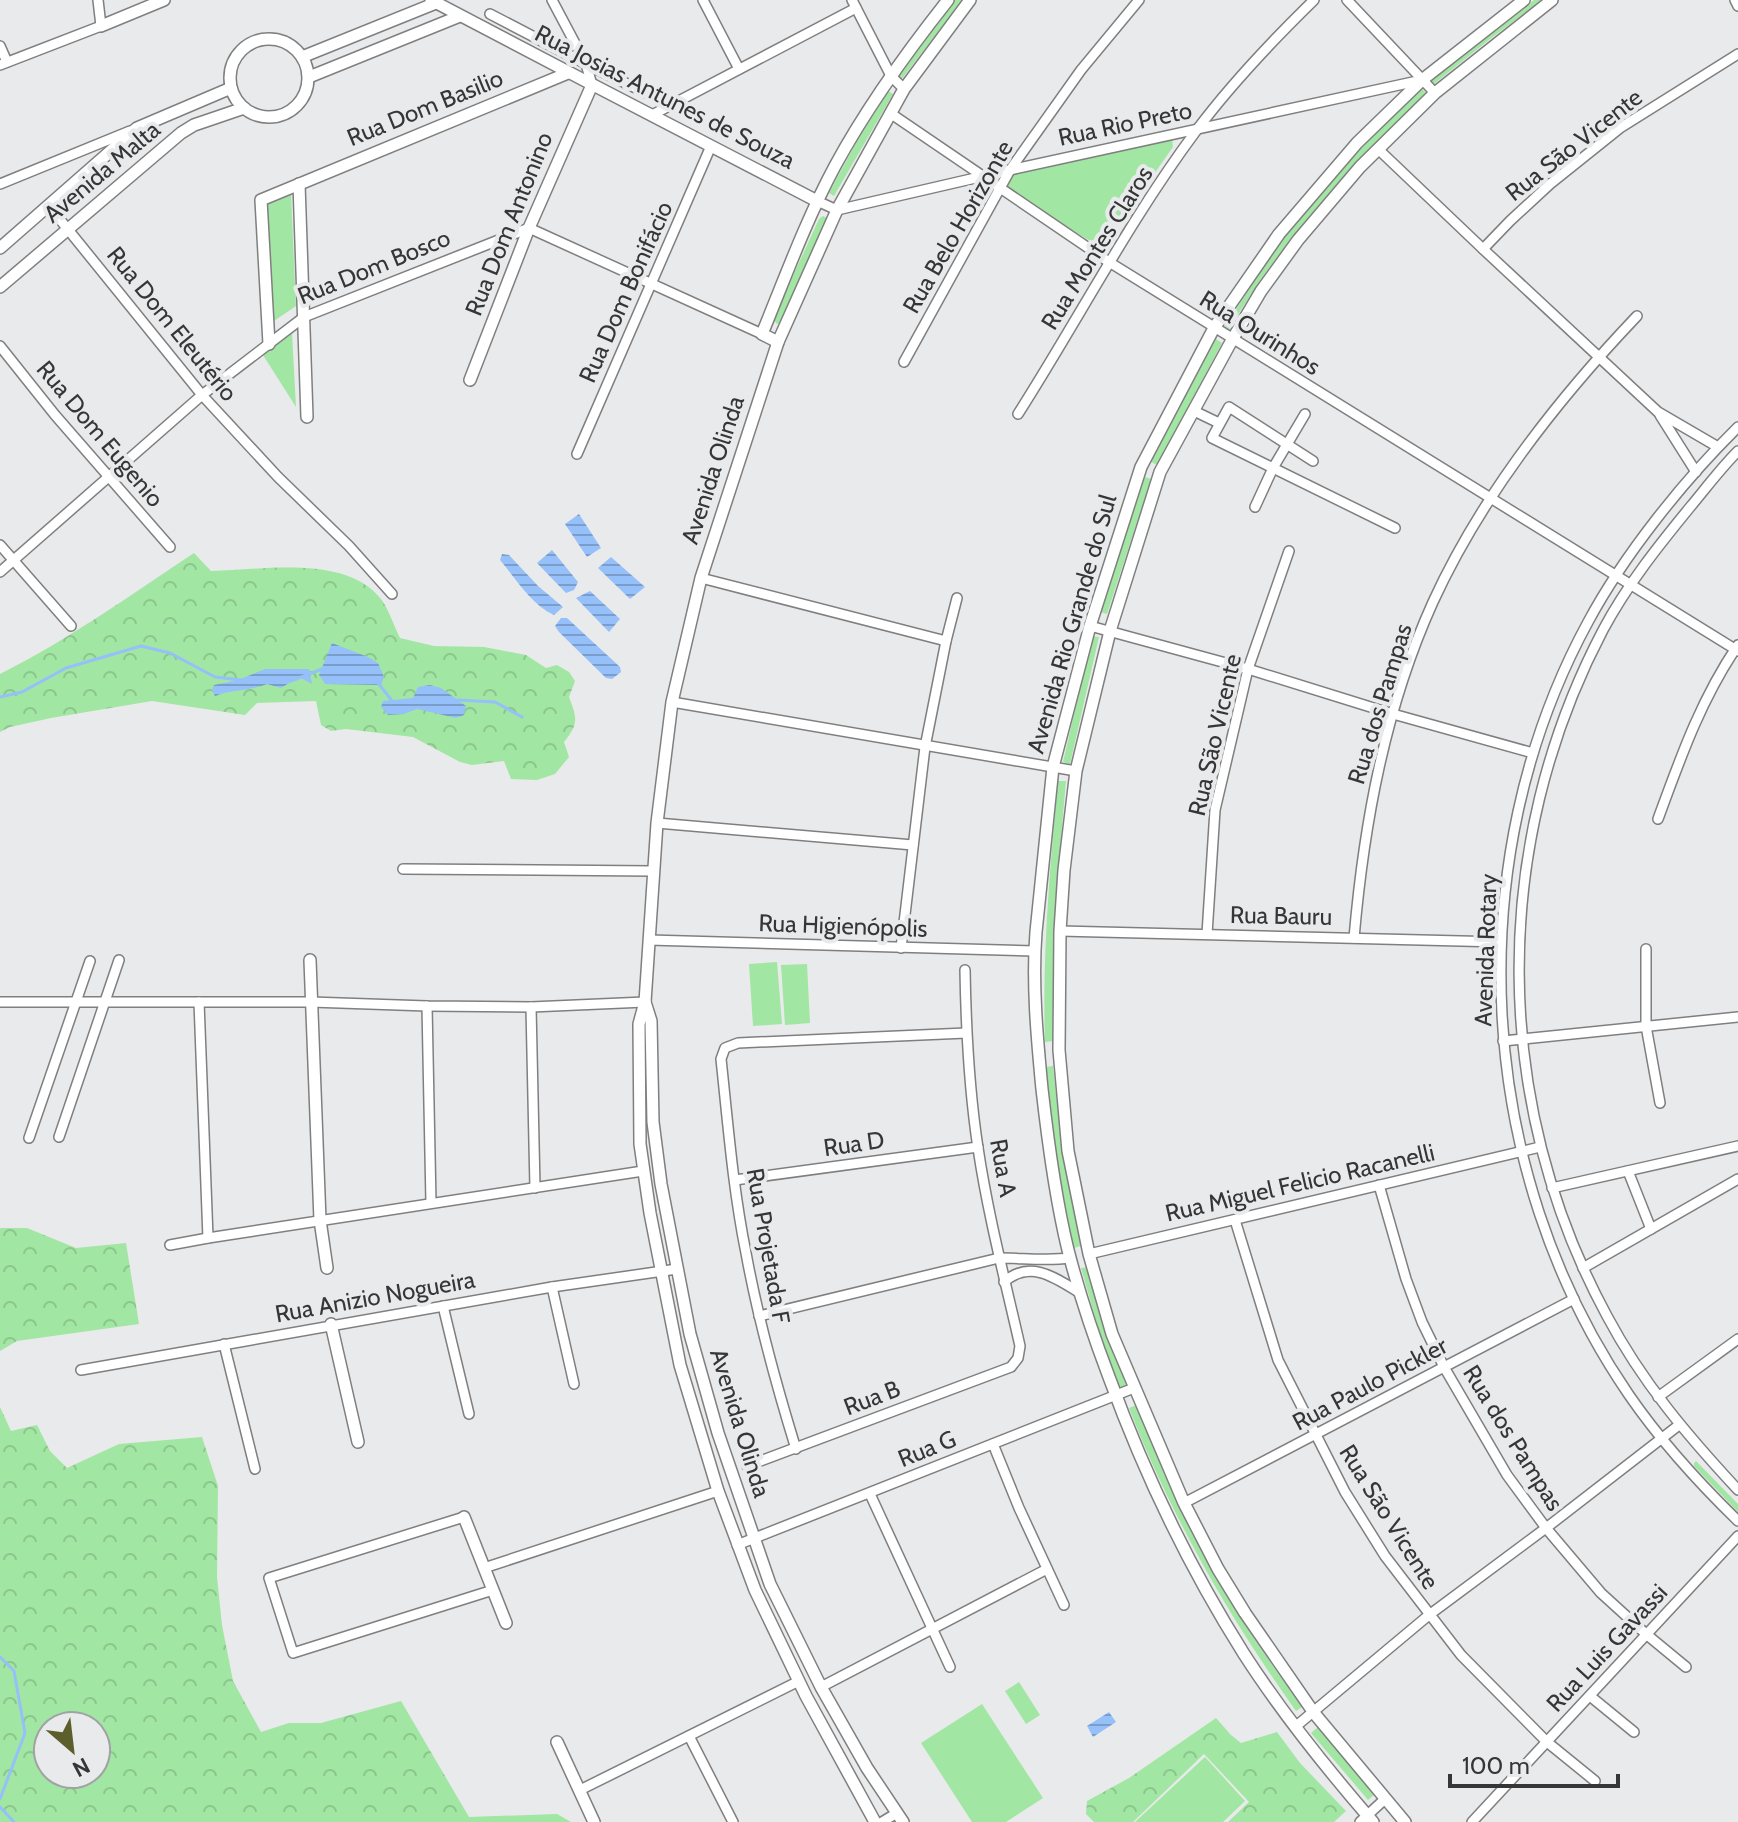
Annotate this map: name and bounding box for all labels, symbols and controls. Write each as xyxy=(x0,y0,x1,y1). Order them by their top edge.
street label: Rua Josias Antunes de Souza xyxy=(530,18,800,175)
street label: Rua Dom Basilio xyxy=(343,63,507,152)
street label: Rua São Vicente xyxy=(1500,82,1648,207)
street label: Rua Rio Preto xyxy=(1055,95,1194,152)
street label: Avenida Malta xyxy=(38,114,166,229)
street label: Rua Dom Antonino xyxy=(459,128,558,320)
street label: Rua Belo Horizonte xyxy=(896,135,1019,318)
street label: Rua Montes Claros xyxy=(1035,161,1159,335)
street label: Rua Dom Bonifácio xyxy=(573,197,678,387)
street label: Rua Dom Bosco xyxy=(293,223,454,310)
street label: Rua Dom Eleutério xyxy=(101,241,244,407)
street label: Rua Ourinhos xyxy=(1195,284,1326,381)
street label: Rua Dom Eugenio xyxy=(31,355,170,513)
street label: Avenida Olinda xyxy=(675,392,750,548)
street label: Avenida Rio Grande do Sul xyxy=(1021,491,1122,757)
street label: Rua dos Pampas xyxy=(1341,620,1418,788)
street label: Rua São Vicente xyxy=(1182,651,1247,819)
street label: Avenida Rotary xyxy=(1468,873,1503,1027)
street label: Rua Bauru xyxy=(1230,900,1332,931)
street label: Rua Higienópolis xyxy=(758,908,928,943)
street label: Rua D xyxy=(822,1125,886,1162)
street label: Rua A xyxy=(984,1137,1023,1199)
street label: Rua Miguel Felicio Racanelli xyxy=(1162,1137,1437,1228)
street label: Rua Projetada F xyxy=(741,1166,797,1326)
street label: Rua Anizio Nogueira xyxy=(273,1265,478,1328)
street label: Rua Paulo Pickler xyxy=(1287,1330,1452,1437)
street label: Avenida Olinda xyxy=(704,1345,777,1501)
street label: Rua dos Pampas xyxy=(1457,1360,1570,1516)
street label: Rua B xyxy=(840,1374,904,1421)
street label: Rua G xyxy=(894,1424,960,1473)
street label: Rua São Vicente xyxy=(1333,1439,1445,1594)
street label: Rua Luis Gavassi xyxy=(1540,1578,1673,1717)
north arrow xyxy=(32,1710,112,1790)
scale bar xyxy=(1450,1738,1618,1788)
text: 100 m xyxy=(1462,1751,1530,1780)
text: N xyxy=(68,1752,94,1783)

